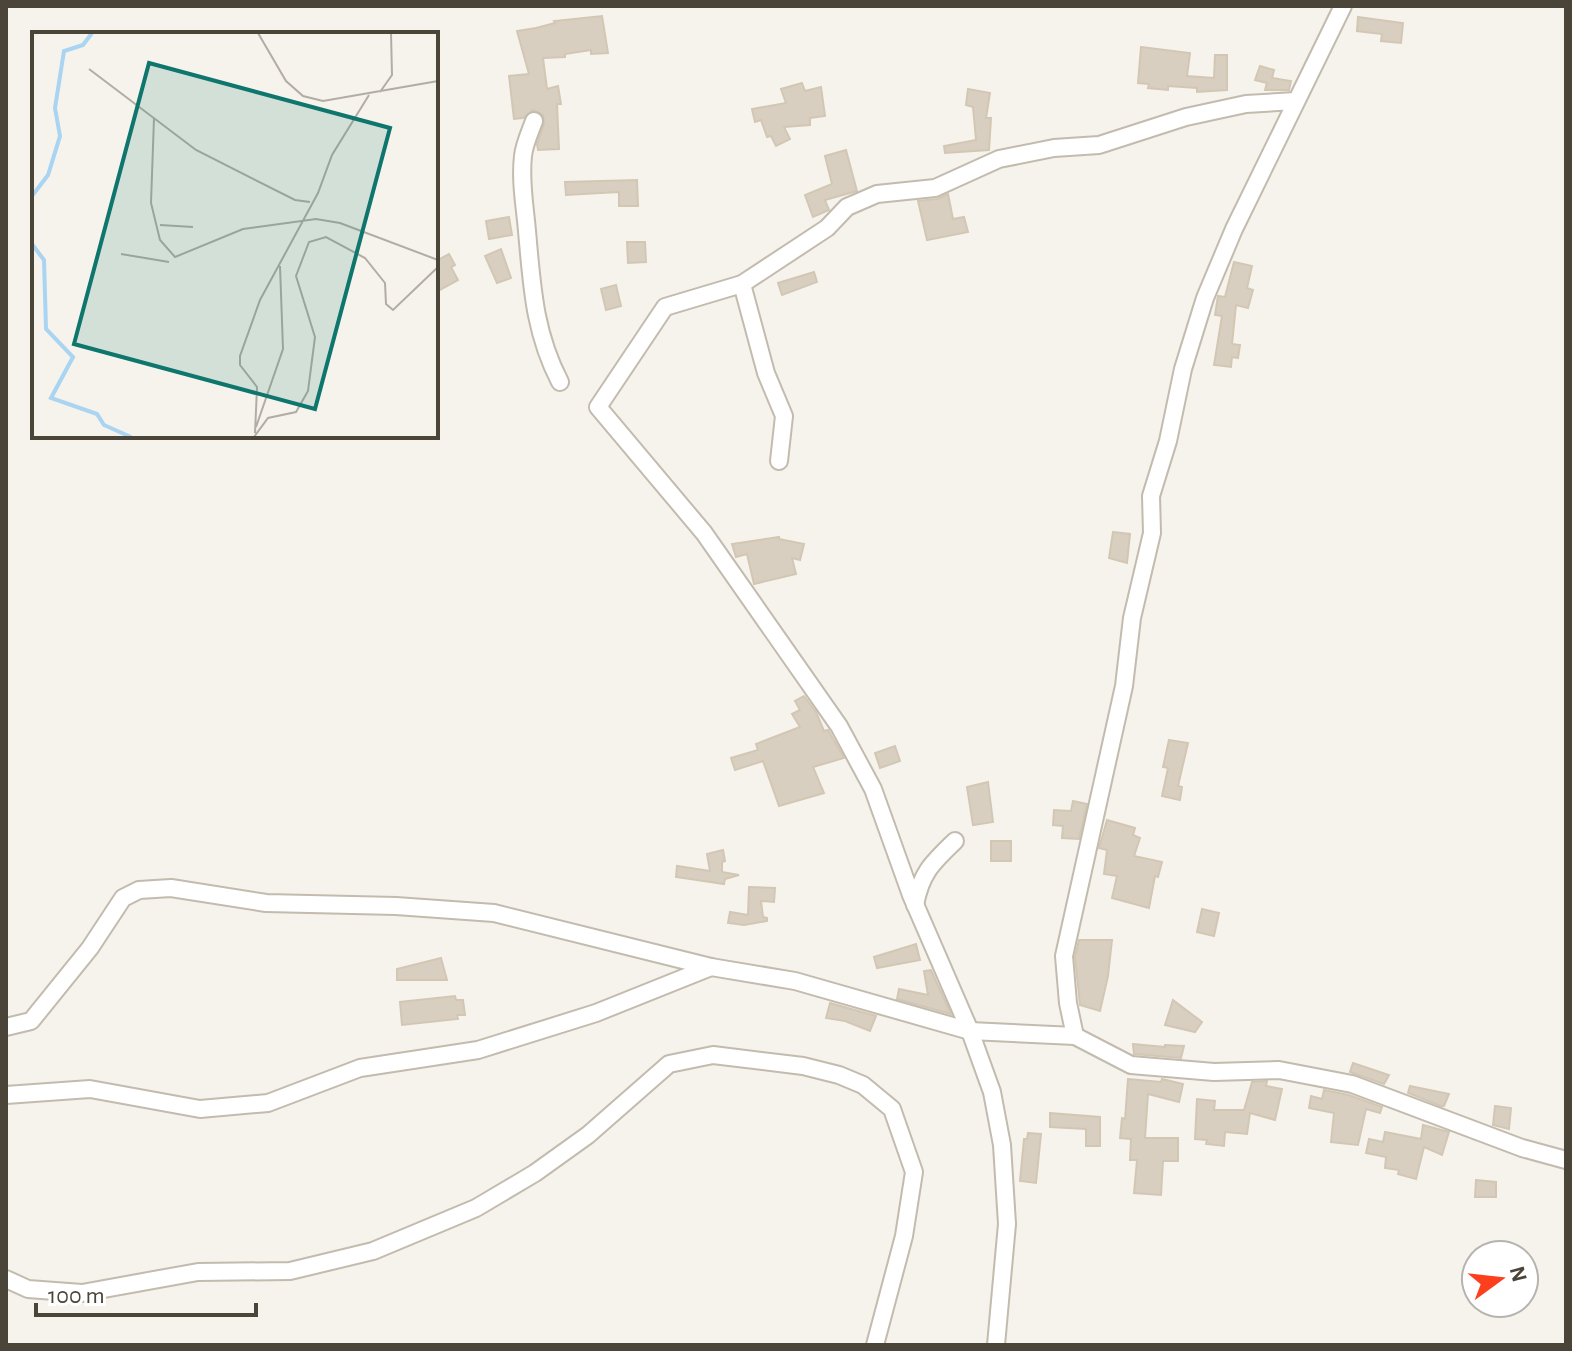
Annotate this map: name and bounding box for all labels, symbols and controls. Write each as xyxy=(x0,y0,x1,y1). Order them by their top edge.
inset map xyxy=(32,32,438,438)
north arrow xyxy=(1460,1239,1540,1319)
text: N xyxy=(1506,1264,1531,1284)
scale bar xyxy=(36,1267,256,1317)
text: 100 m xyxy=(48,1284,105,1308)

